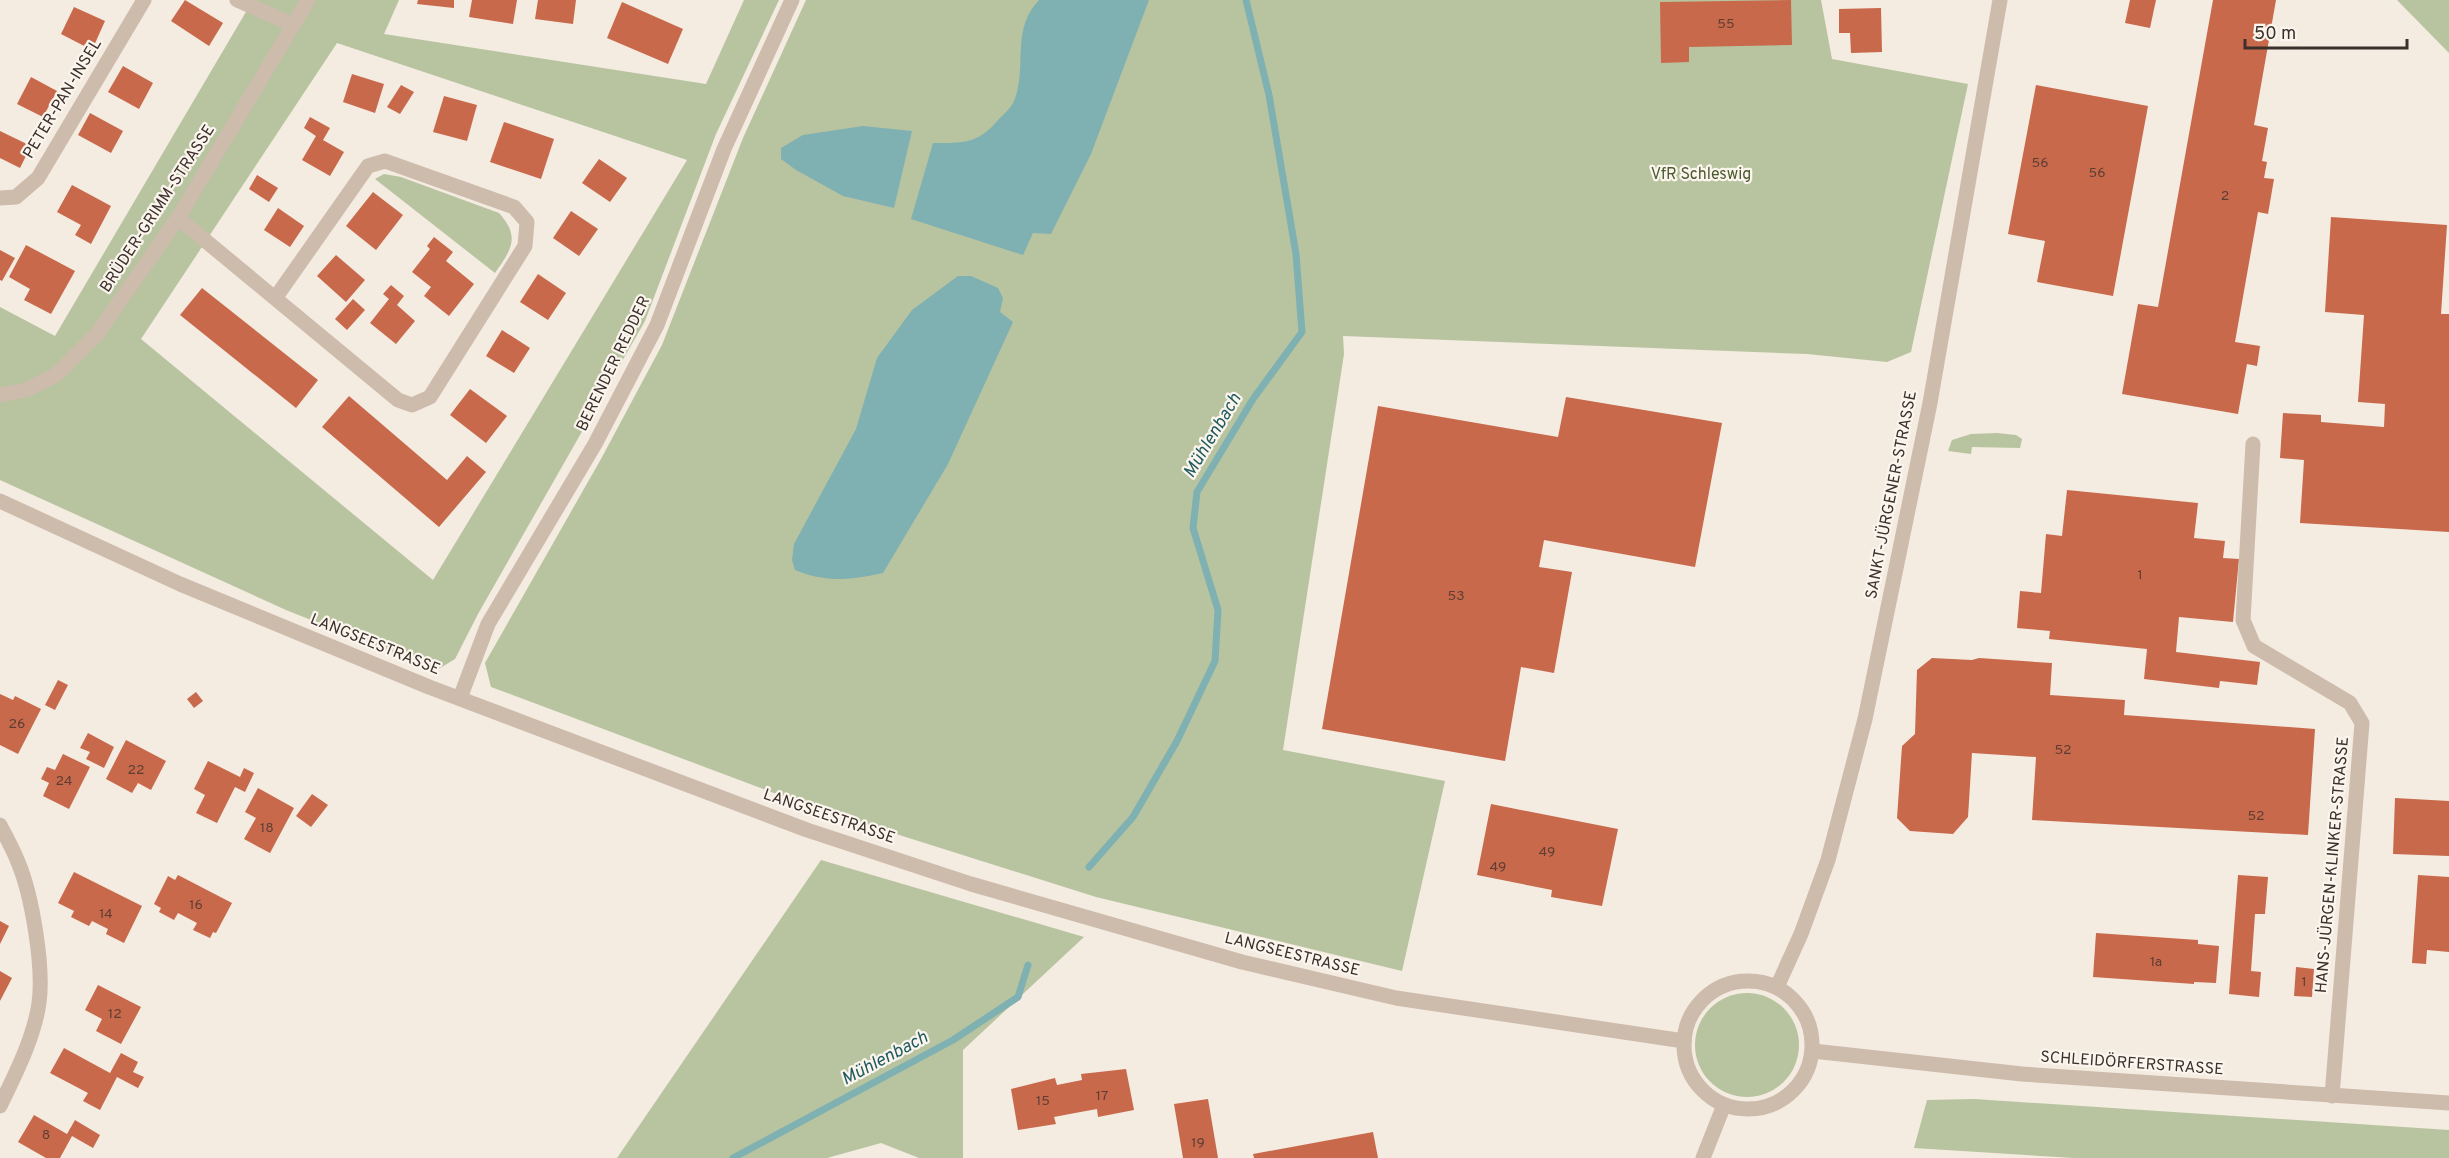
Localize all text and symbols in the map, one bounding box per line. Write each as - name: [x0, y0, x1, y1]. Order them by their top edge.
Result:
- scale bar: [2245, 12, 2407, 50]
- house number: 55: [1717, 16, 1735, 33]
- text: 50 m: [2254, 23, 2296, 46]
- street label: PETER-PAN-INSEL: [19, 35, 107, 162]
- street label: BRÜDER-GRIMM-STRASSE: [95, 120, 220, 297]
- house number: 56: [2031, 155, 2049, 172]
- park label: VfR Schleswig: [1651, 165, 1751, 185]
- house number: 56: [2088, 165, 2106, 182]
- house number: 2: [2221, 188, 2229, 205]
- street label: BERENDER REDDER: [573, 293, 655, 435]
- water label: Mühlenbach: [1179, 389, 1247, 483]
- street label: SANKT-JÜRGENER-STRASSE: [1860, 389, 1922, 601]
- house number: 1: [2137, 567, 2143, 584]
- house number: 53: [1447, 588, 1465, 605]
- street label: LANGSEESTRASSE: [307, 610, 443, 680]
- house number: 26: [9, 716, 25, 733]
- street label: HANS-JÜRGEN-KLINKER-STRASSE: [2310, 736, 2354, 994]
- house number: 52: [2054, 742, 2072, 759]
- house number: 22: [127, 762, 145, 779]
- house number: 24: [55, 773, 73, 790]
- street label: LANGSEESTRASSE: [760, 785, 898, 849]
- house number: 52: [2247, 808, 2265, 825]
- house number: 18: [260, 820, 274, 837]
- house number: 49: [1539, 844, 1555, 861]
- house number: 49: [1490, 859, 1506, 876]
- house number: 16: [189, 897, 203, 914]
- house number: 14: [99, 906, 113, 923]
- street label: LANGSEESTRASSE: [1222, 929, 1362, 981]
- house number: 1a: [2150, 954, 2162, 971]
- house number: 1: [2301, 974, 2307, 991]
- house number: 12: [108, 1006, 122, 1023]
- water label: Mühlenbach: [838, 1026, 932, 1091]
- street label: SCHLEIDÖRFERSTRASSE: [2040, 1046, 2225, 1080]
- house number: 17: [1096, 1088, 1108, 1105]
- house number: 15: [1036, 1093, 1050, 1110]
- house number: 8: [42, 1127, 50, 1144]
- house number: 19: [1191, 1135, 1205, 1152]

